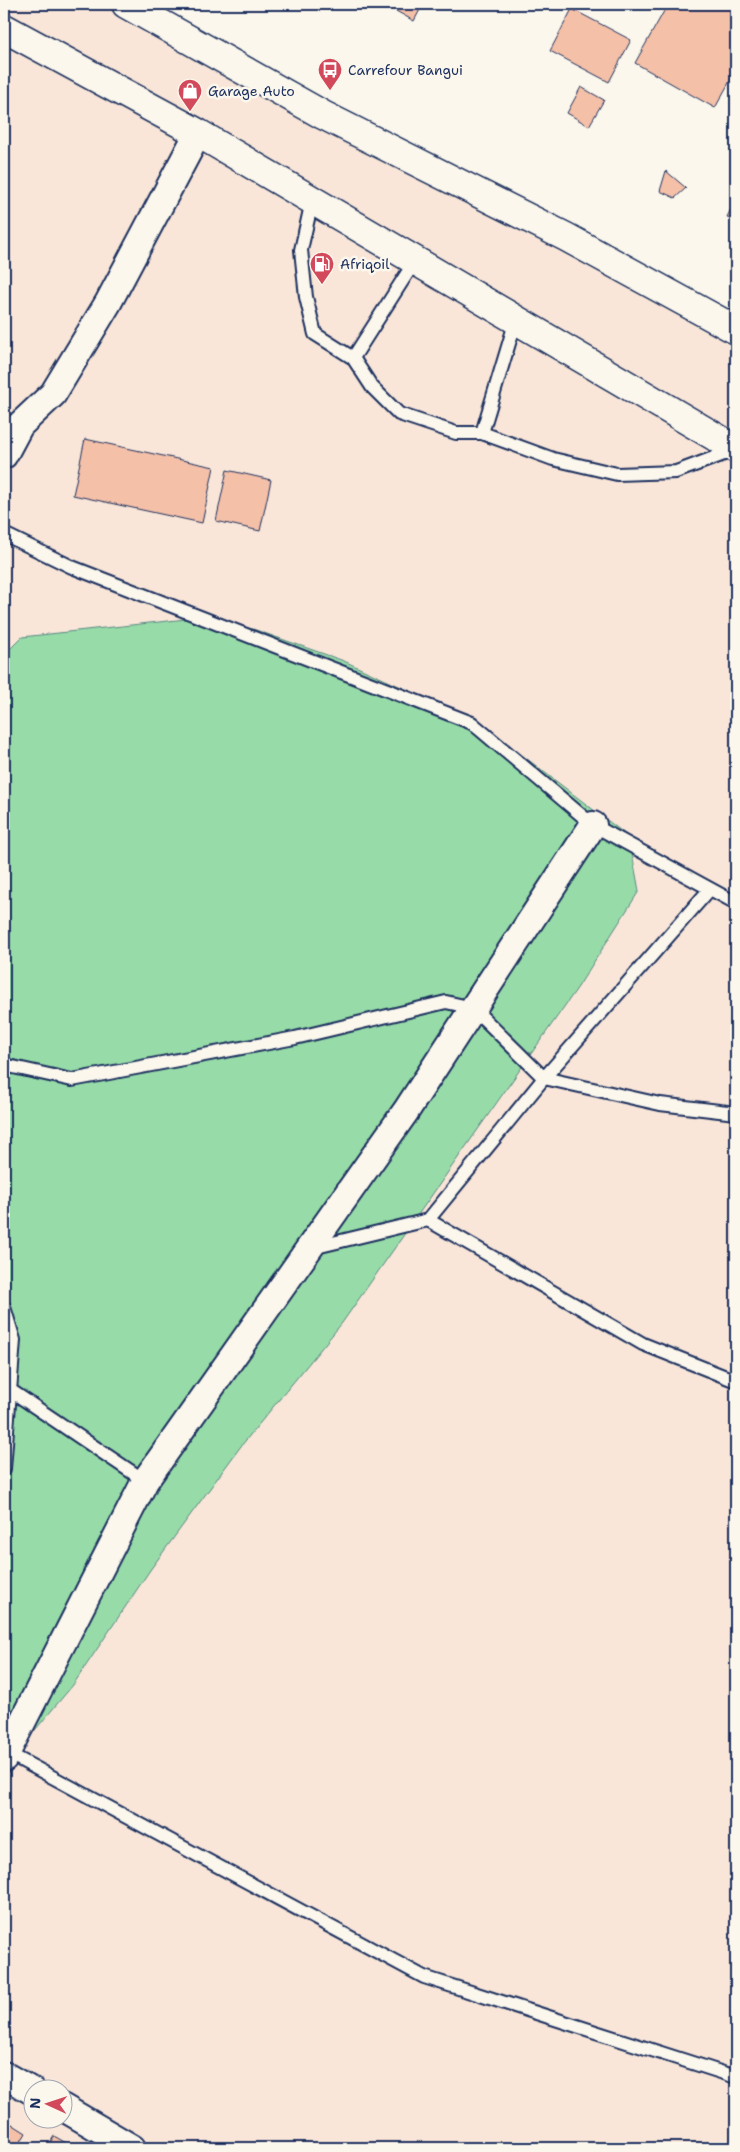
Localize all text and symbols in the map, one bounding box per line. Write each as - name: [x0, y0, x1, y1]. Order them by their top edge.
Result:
- bus stop icon: Carrefour Bangui: [317, 57, 343, 91]
- place label: Carrefour Bangui: [348, 61, 463, 79]
- shop icon: Garage Auto: [177, 78, 203, 112]
- place label: Garage Auto: [208, 82, 295, 100]
- fuel station icon: Afriqoil: [309, 251, 335, 285]
- place label: Afriqoil: [340, 255, 390, 273]
- north arrow: [22, 2080, 72, 2130]
- text: N: [26, 2097, 44, 2109]

